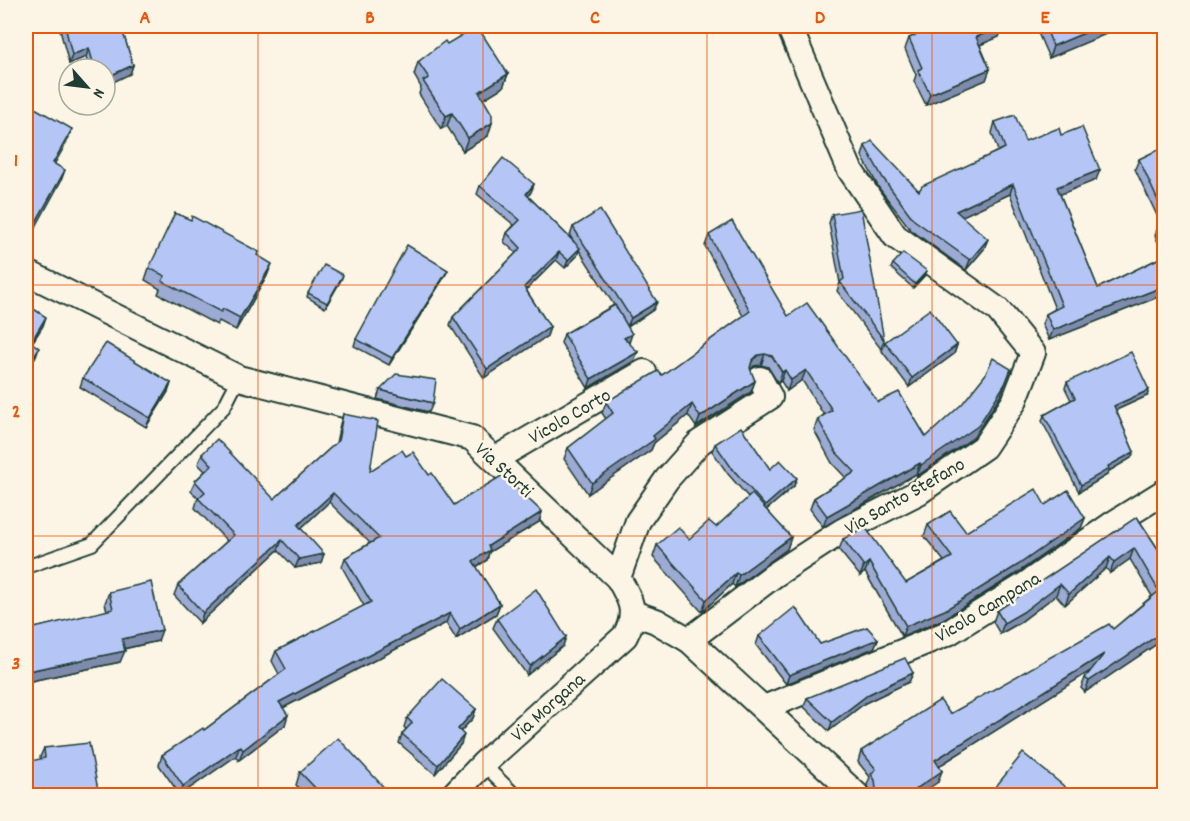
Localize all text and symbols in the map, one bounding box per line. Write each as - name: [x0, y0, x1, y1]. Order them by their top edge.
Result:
- text: A: [140, 5, 151, 33]
- text: B: [365, 5, 375, 33]
- text: C: [590, 5, 600, 33]
- text: D: [815, 5, 826, 33]
- text: E: [1040, 5, 1050, 33]
- north arrow: [57, 57, 117, 117]
- text: N: [86, 84, 110, 102]
- text: 1: [14, 148, 18, 176]
- street label: Vicolo Corto: [524, 383, 617, 452]
- text: 2: [12, 399, 20, 427]
- street label: Via Storti: [468, 437, 539, 506]
- street label: Via Santo Stefano: [840, 452, 971, 543]
- street label: Vicolo Campana: [930, 566, 1047, 651]
- text: 3: [12, 651, 20, 679]
- street label: Via Morgana: [505, 667, 593, 749]

